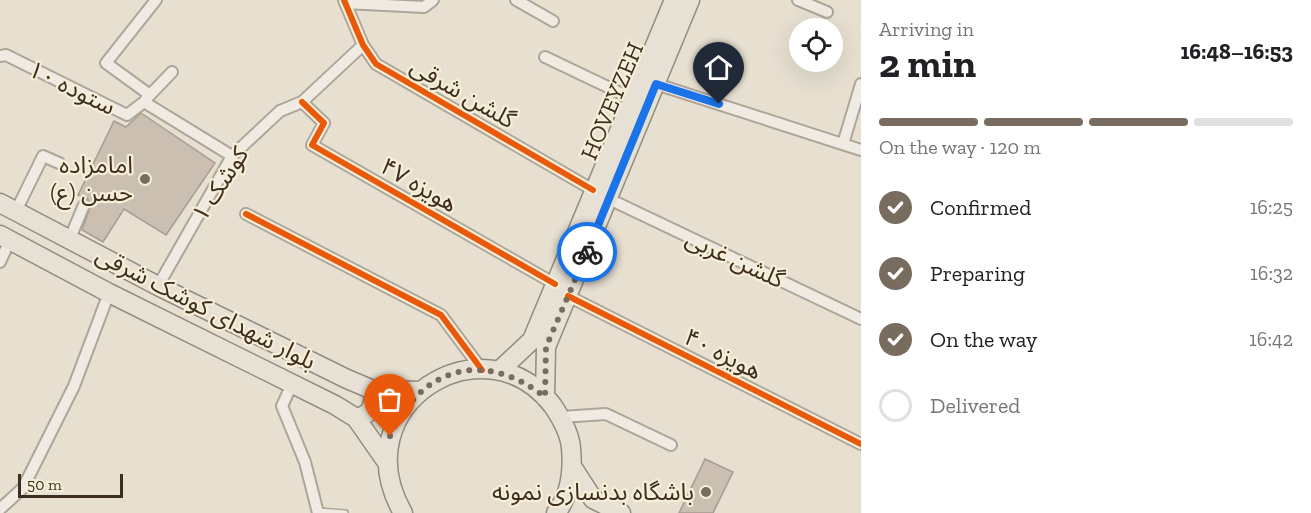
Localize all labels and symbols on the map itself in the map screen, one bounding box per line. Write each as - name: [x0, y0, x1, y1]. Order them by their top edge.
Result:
- street label: HOVEYZEH: [574, 38, 649, 164]
- pin: [693, 42, 744, 104]
- street label: گلشن شرقی: [406, 51, 522, 135]
- street label: ستوده ۱۰: [24, 54, 120, 121]
- street label: کوشک ۱: [185, 140, 255, 226]
- place label: امامزاده حسن (ع): [50, 150, 133, 210]
- street label: هویزه ۴۷: [376, 151, 463, 218]
- marker: امامزاده حسن (ع): [138, 172, 152, 186]
- courier: [557, 222, 617, 282]
- street label: گلشن غربی: [681, 223, 790, 294]
- street label: بلوار شهدای کوشک شرقی: [91, 239, 321, 376]
- street label: هویزه ۴۰: [679, 322, 767, 385]
- pin: [364, 374, 415, 436]
- scale bar: [18, 471, 123, 498]
- place label: باشگاه بدنسازی نمونه: [492, 477, 694, 506]
- marker: باشگاه بدنسازی نمونه: [699, 485, 713, 499]

